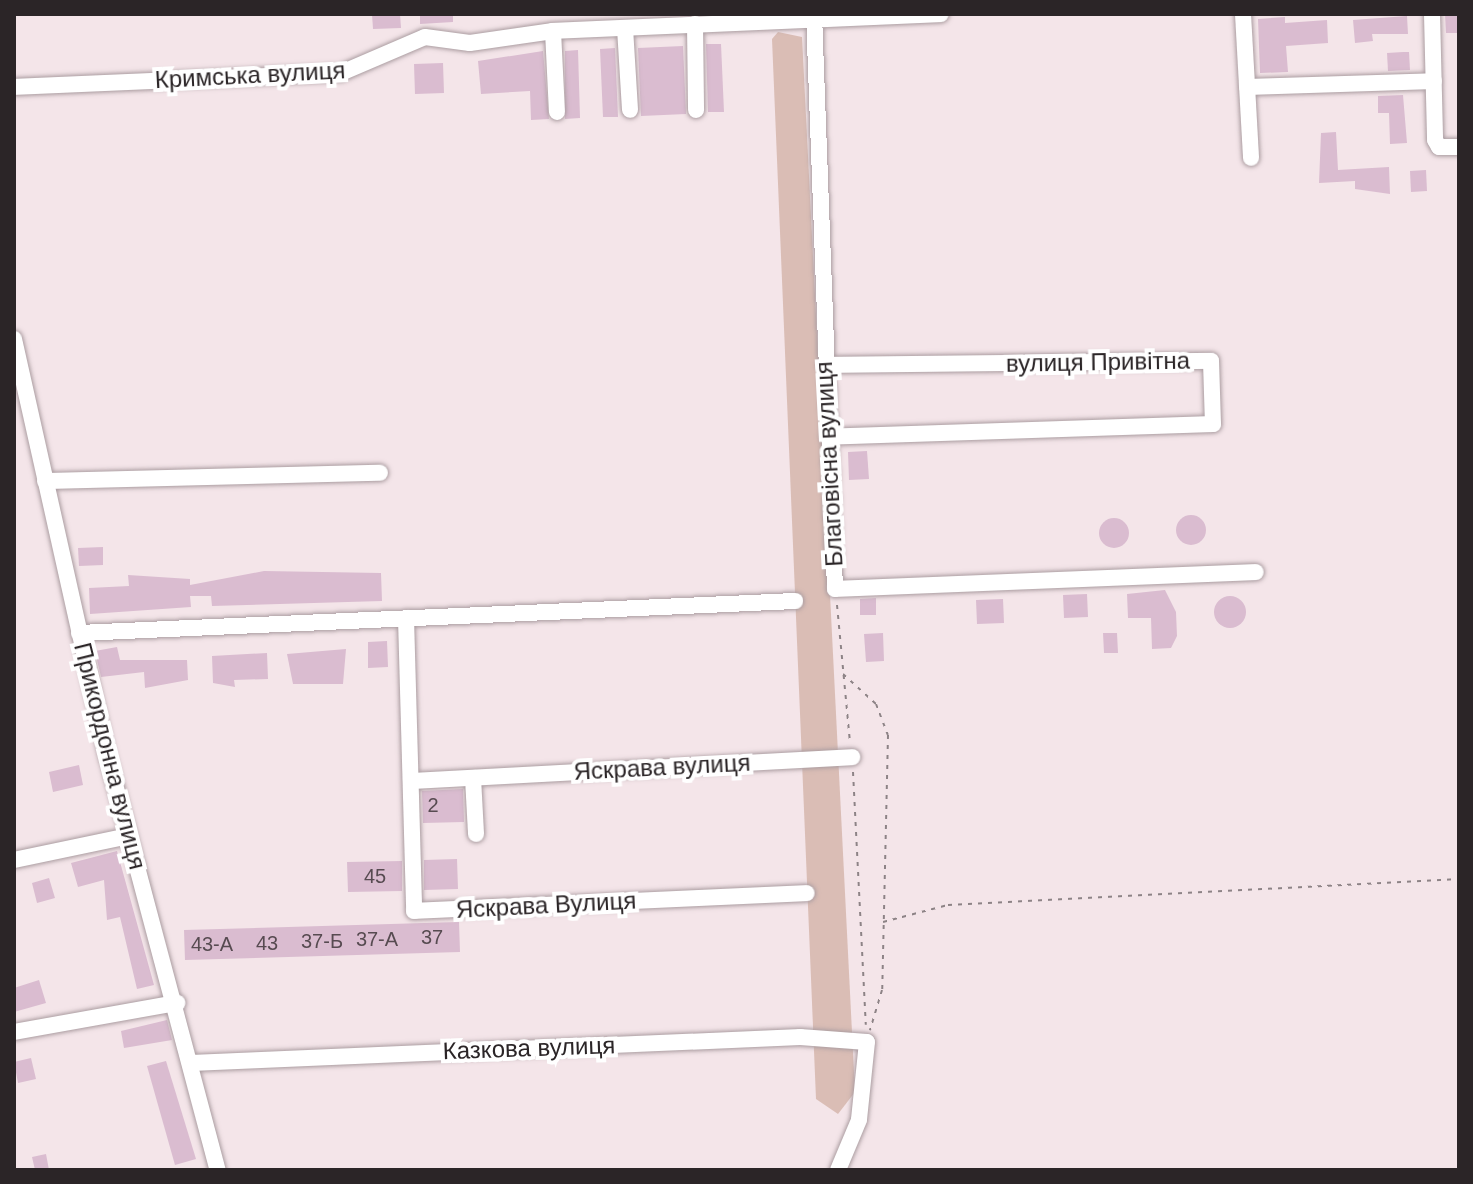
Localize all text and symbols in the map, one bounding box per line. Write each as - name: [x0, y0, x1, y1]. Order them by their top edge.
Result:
- street label: Кримська вулиця: [154, 56, 346, 94]
- street label: вулиця Привітна: [1006, 346, 1190, 378]
- street label: Благовісна вулиця: [809, 361, 849, 567]
- street label: Прикордонна вулиця: [68, 640, 152, 872]
- street label: Яскрава вулиця: [573, 748, 751, 786]
- house number: 2: [427, 793, 439, 817]
- house number: 45: [364, 864, 386, 888]
- street label: Яскрава Вулиця: [455, 886, 637, 924]
- house number: 37: [421, 925, 443, 949]
- house number: 37-А: [356, 927, 398, 951]
- house number: 37-Б: [301, 929, 343, 953]
- house number: 43: [256, 931, 278, 955]
- house number: 43-А: [191, 932, 233, 956]
- street label: Казкова вулиця: [442, 1031, 616, 1065]

